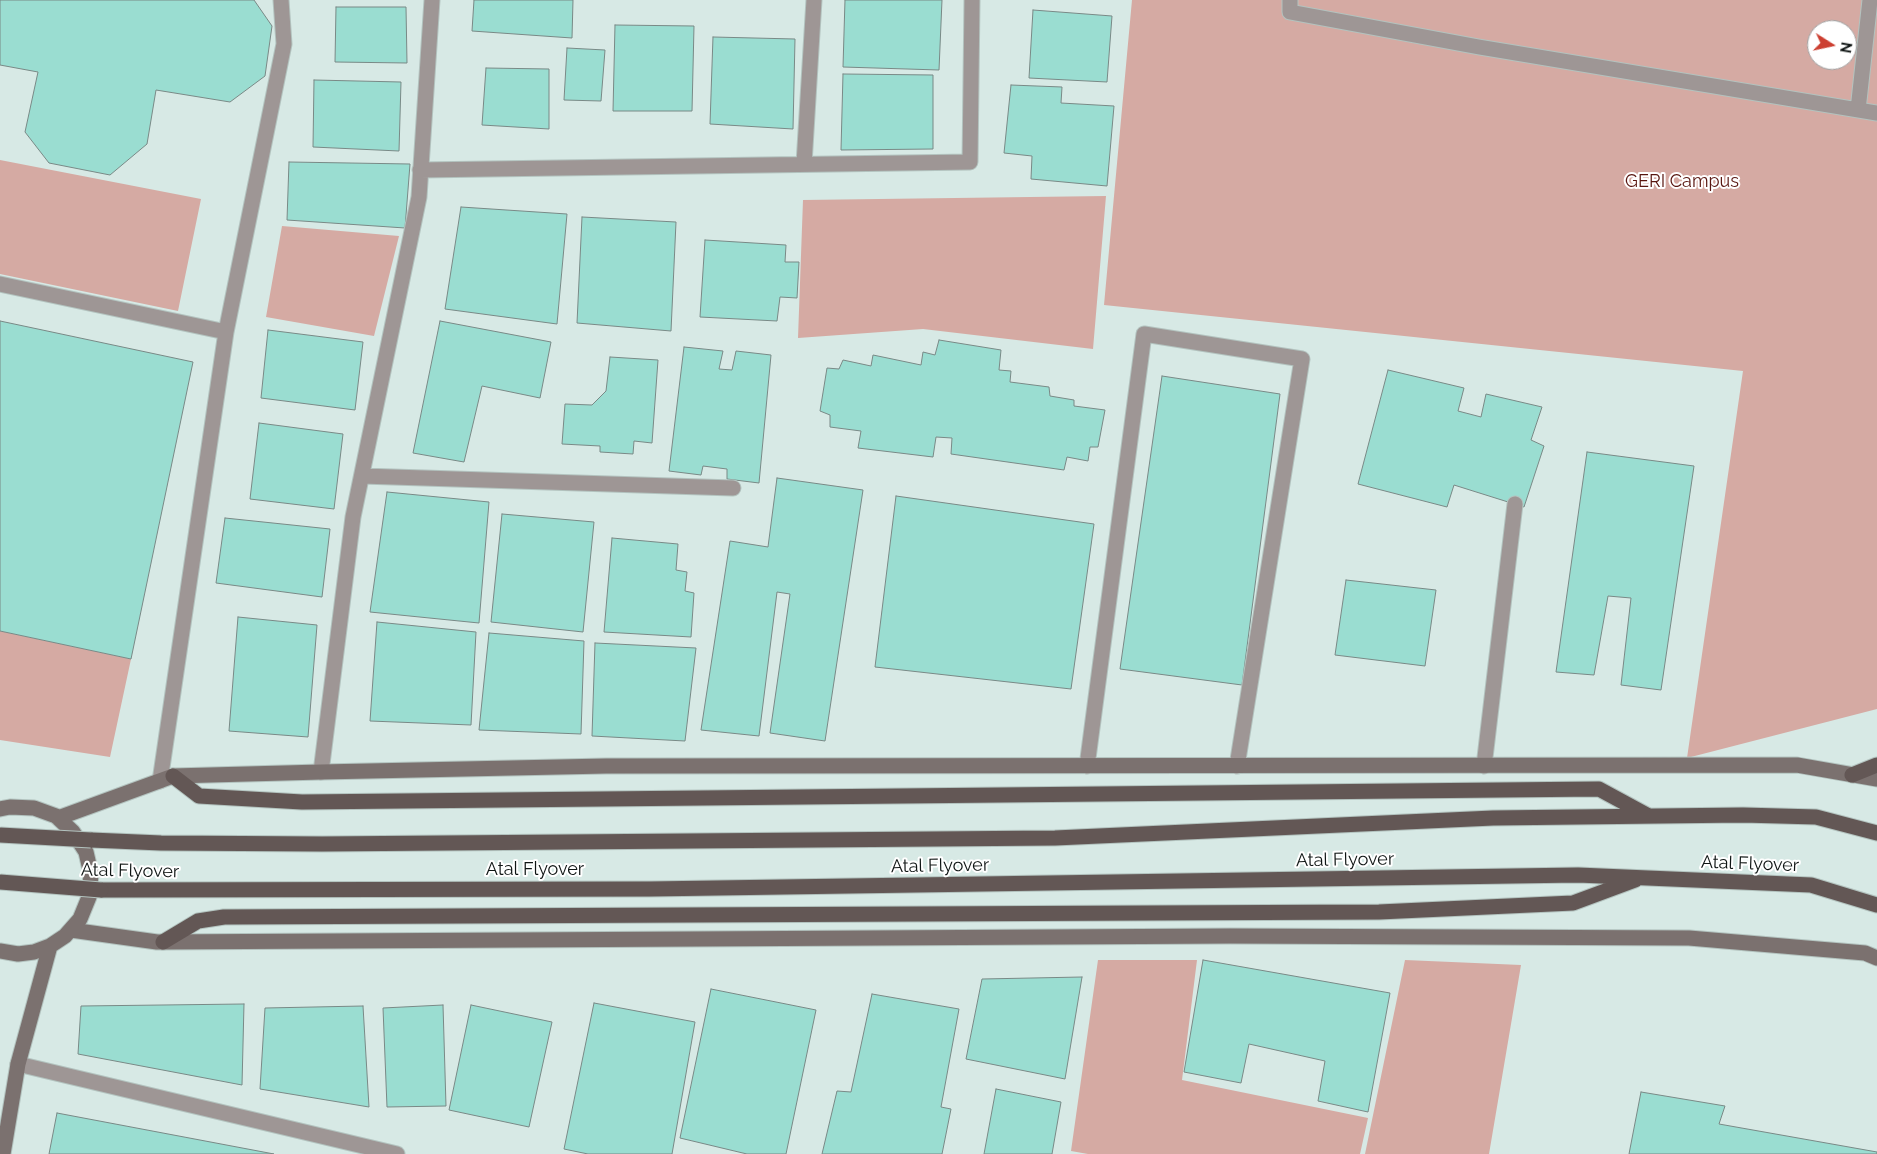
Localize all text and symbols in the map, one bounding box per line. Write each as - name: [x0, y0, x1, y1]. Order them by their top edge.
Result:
- north arrow: [1807, 20, 1857, 70]
- text: N: [1837, 41, 1855, 54]
- park label: GERI Campus: [1625, 171, 1739, 193]
- street label: Atal Flyover: [1296, 848, 1394, 872]
- street label: Atal Flyover: [1701, 851, 1799, 877]
- street label: Atal Flyover: [891, 854, 989, 878]
- street label: Atal Flyover: [81, 859, 179, 883]
- street label: Atal Flyover: [486, 859, 584, 881]

